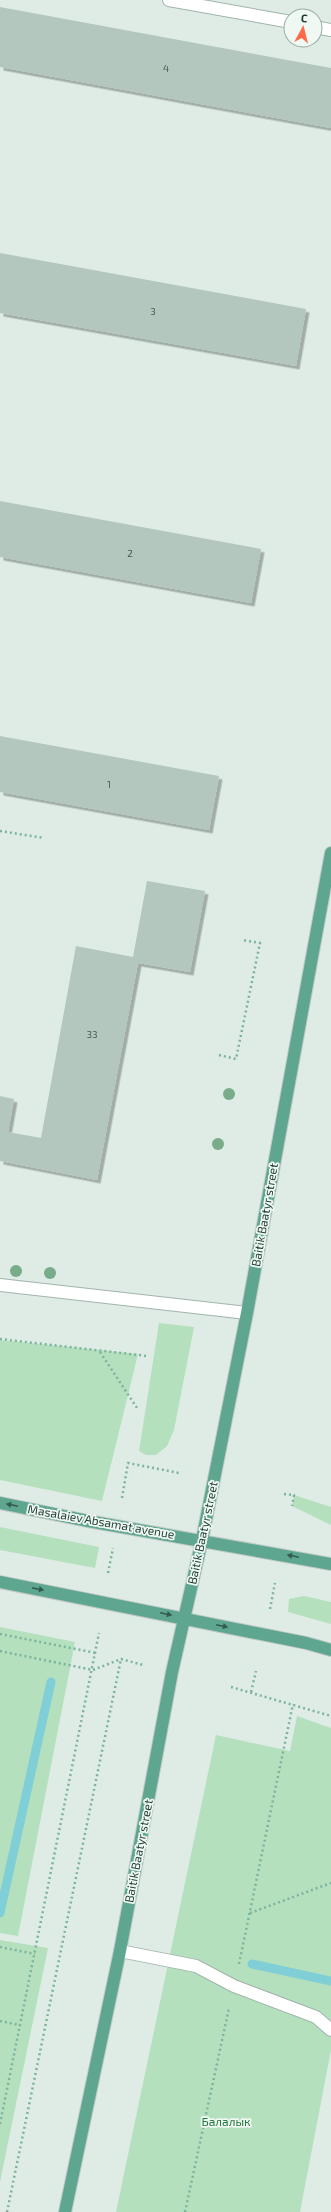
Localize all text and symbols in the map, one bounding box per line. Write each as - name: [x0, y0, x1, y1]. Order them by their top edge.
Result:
- north arrow: [283, 8, 323, 48]
- text: С: [300, 11, 309, 24]
- house number: 4: [163, 62, 169, 74]
- house number: 3: [150, 305, 156, 317]
- house number: 2: [127, 547, 133, 559]
- house number: 1: [107, 778, 111, 790]
- house number: 33: [86, 1028, 98, 1040]
- street label: Baitik Baatyr street: [248, 1162, 280, 1268]
- street label: Baitik Baatyr street: [184, 1480, 220, 1585]
- street label: Masalaiev Absamat avenue: [27, 1501, 176, 1541]
- one-way arrow: [6, 1502, 18, 1508]
- one-way arrow: [287, 1553, 299, 1559]
- one-way arrow: [32, 1586, 44, 1592]
- one-way arrow: [160, 1612, 172, 1618]
- one-way arrow: [216, 1624, 228, 1630]
- street label: Baitik Baatyr street: [121, 1798, 155, 1904]
- park label: Балалык: [201, 2114, 251, 2128]

